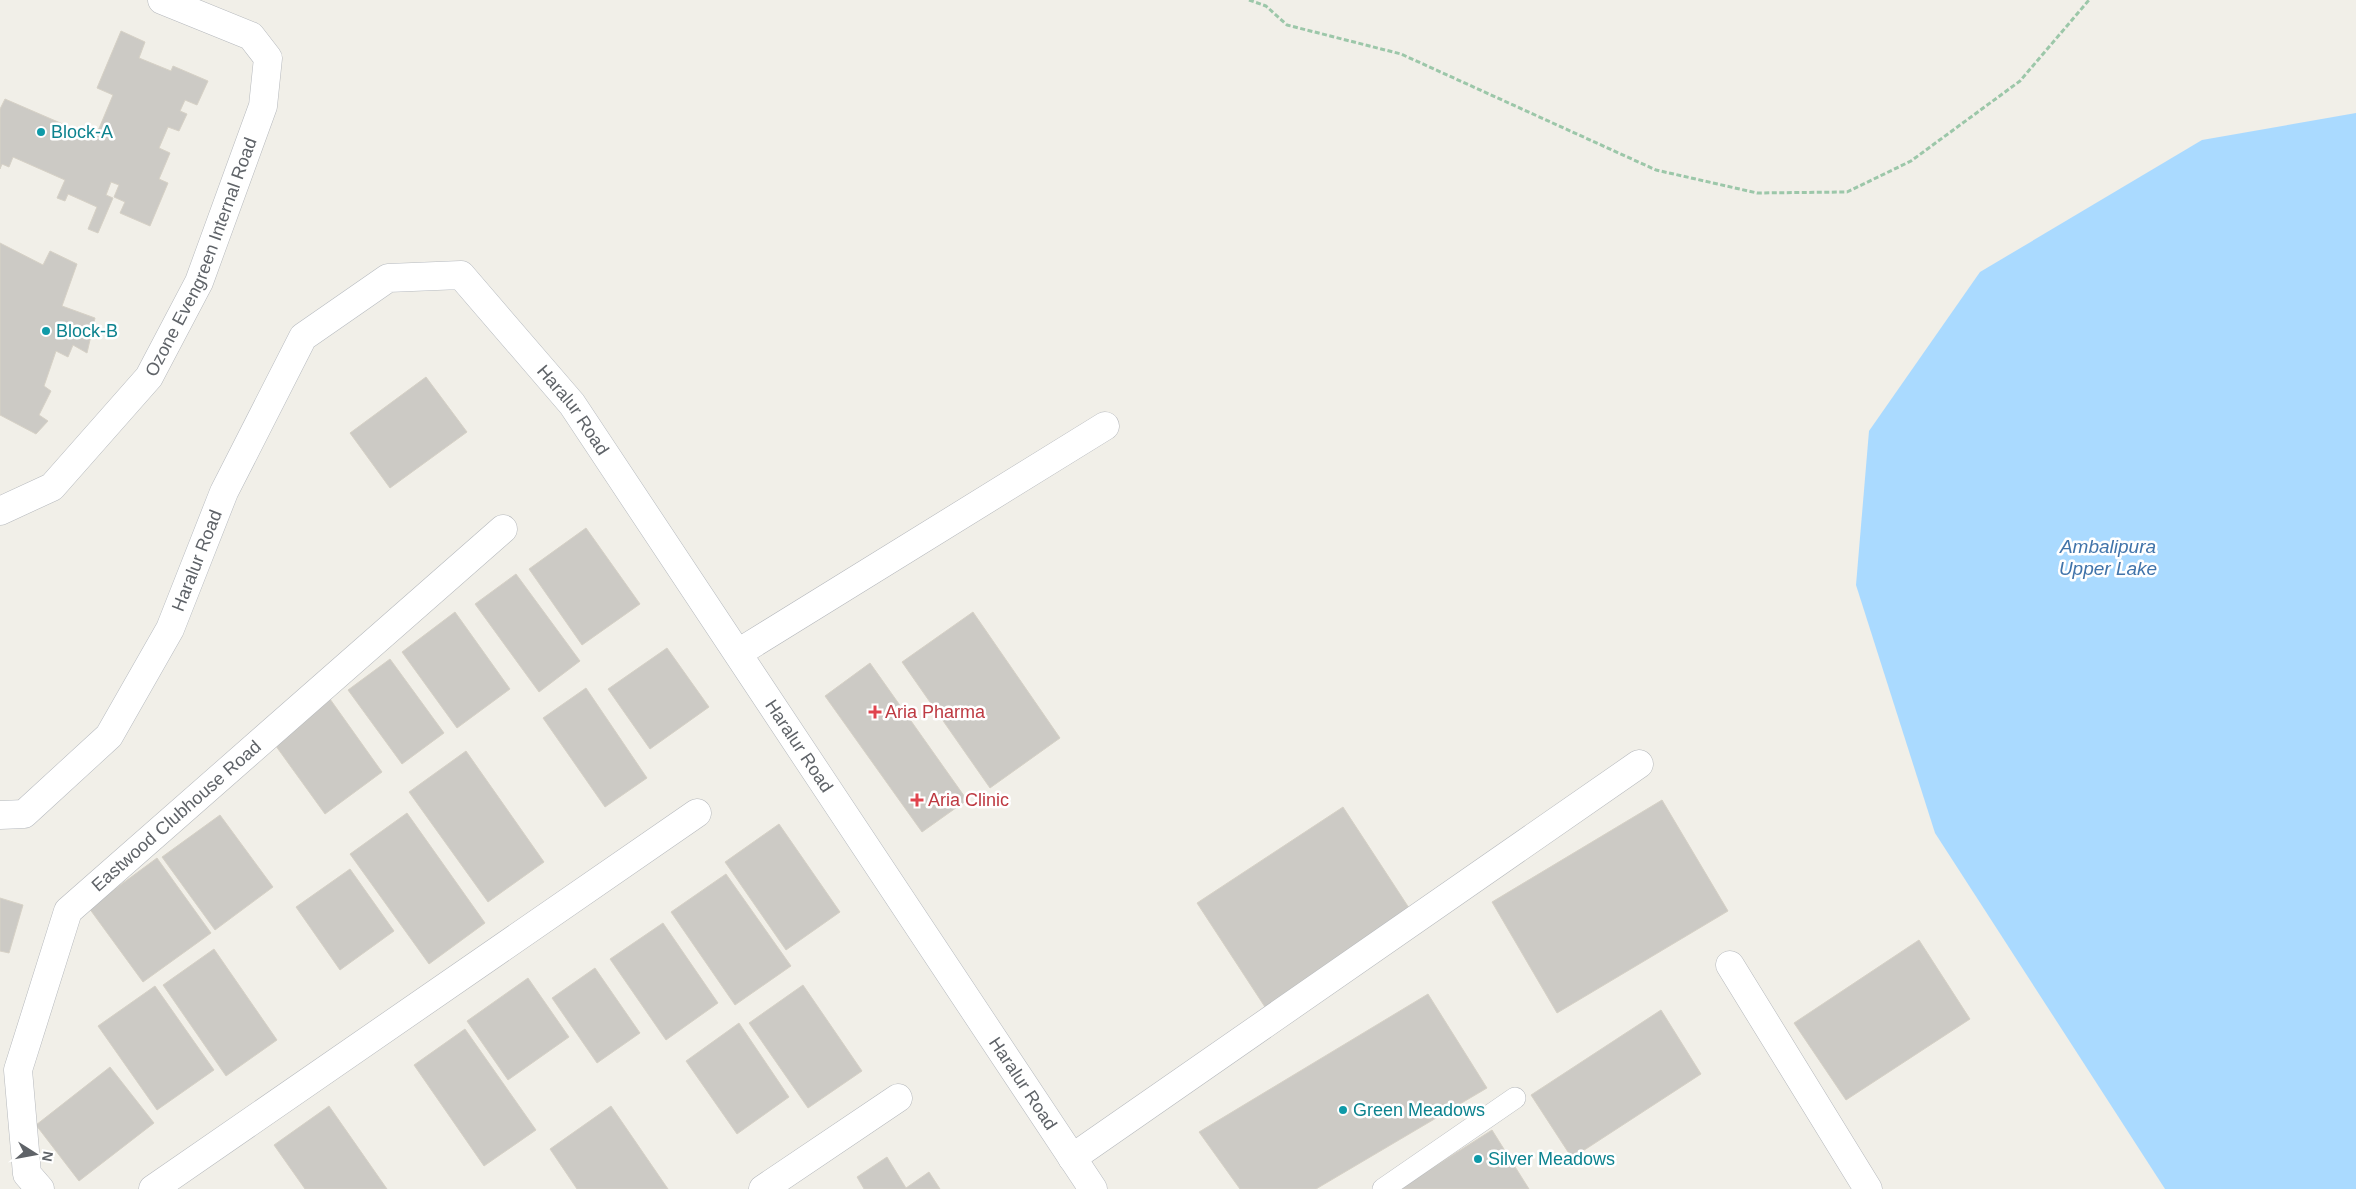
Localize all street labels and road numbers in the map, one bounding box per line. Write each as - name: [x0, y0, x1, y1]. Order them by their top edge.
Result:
- street label: Ozone Evengreen Internal Road: [141, 135, 261, 380]
- street label: Haralur Road: [533, 361, 613, 459]
- street label: Haralur Road: [168, 507, 226, 614]
- street label: Haralur Road: [761, 696, 837, 796]
- street label: Eastwood Clubhouse Road: [88, 736, 265, 895]
- street label: Haralur Road: [985, 1033, 1061, 1134]

